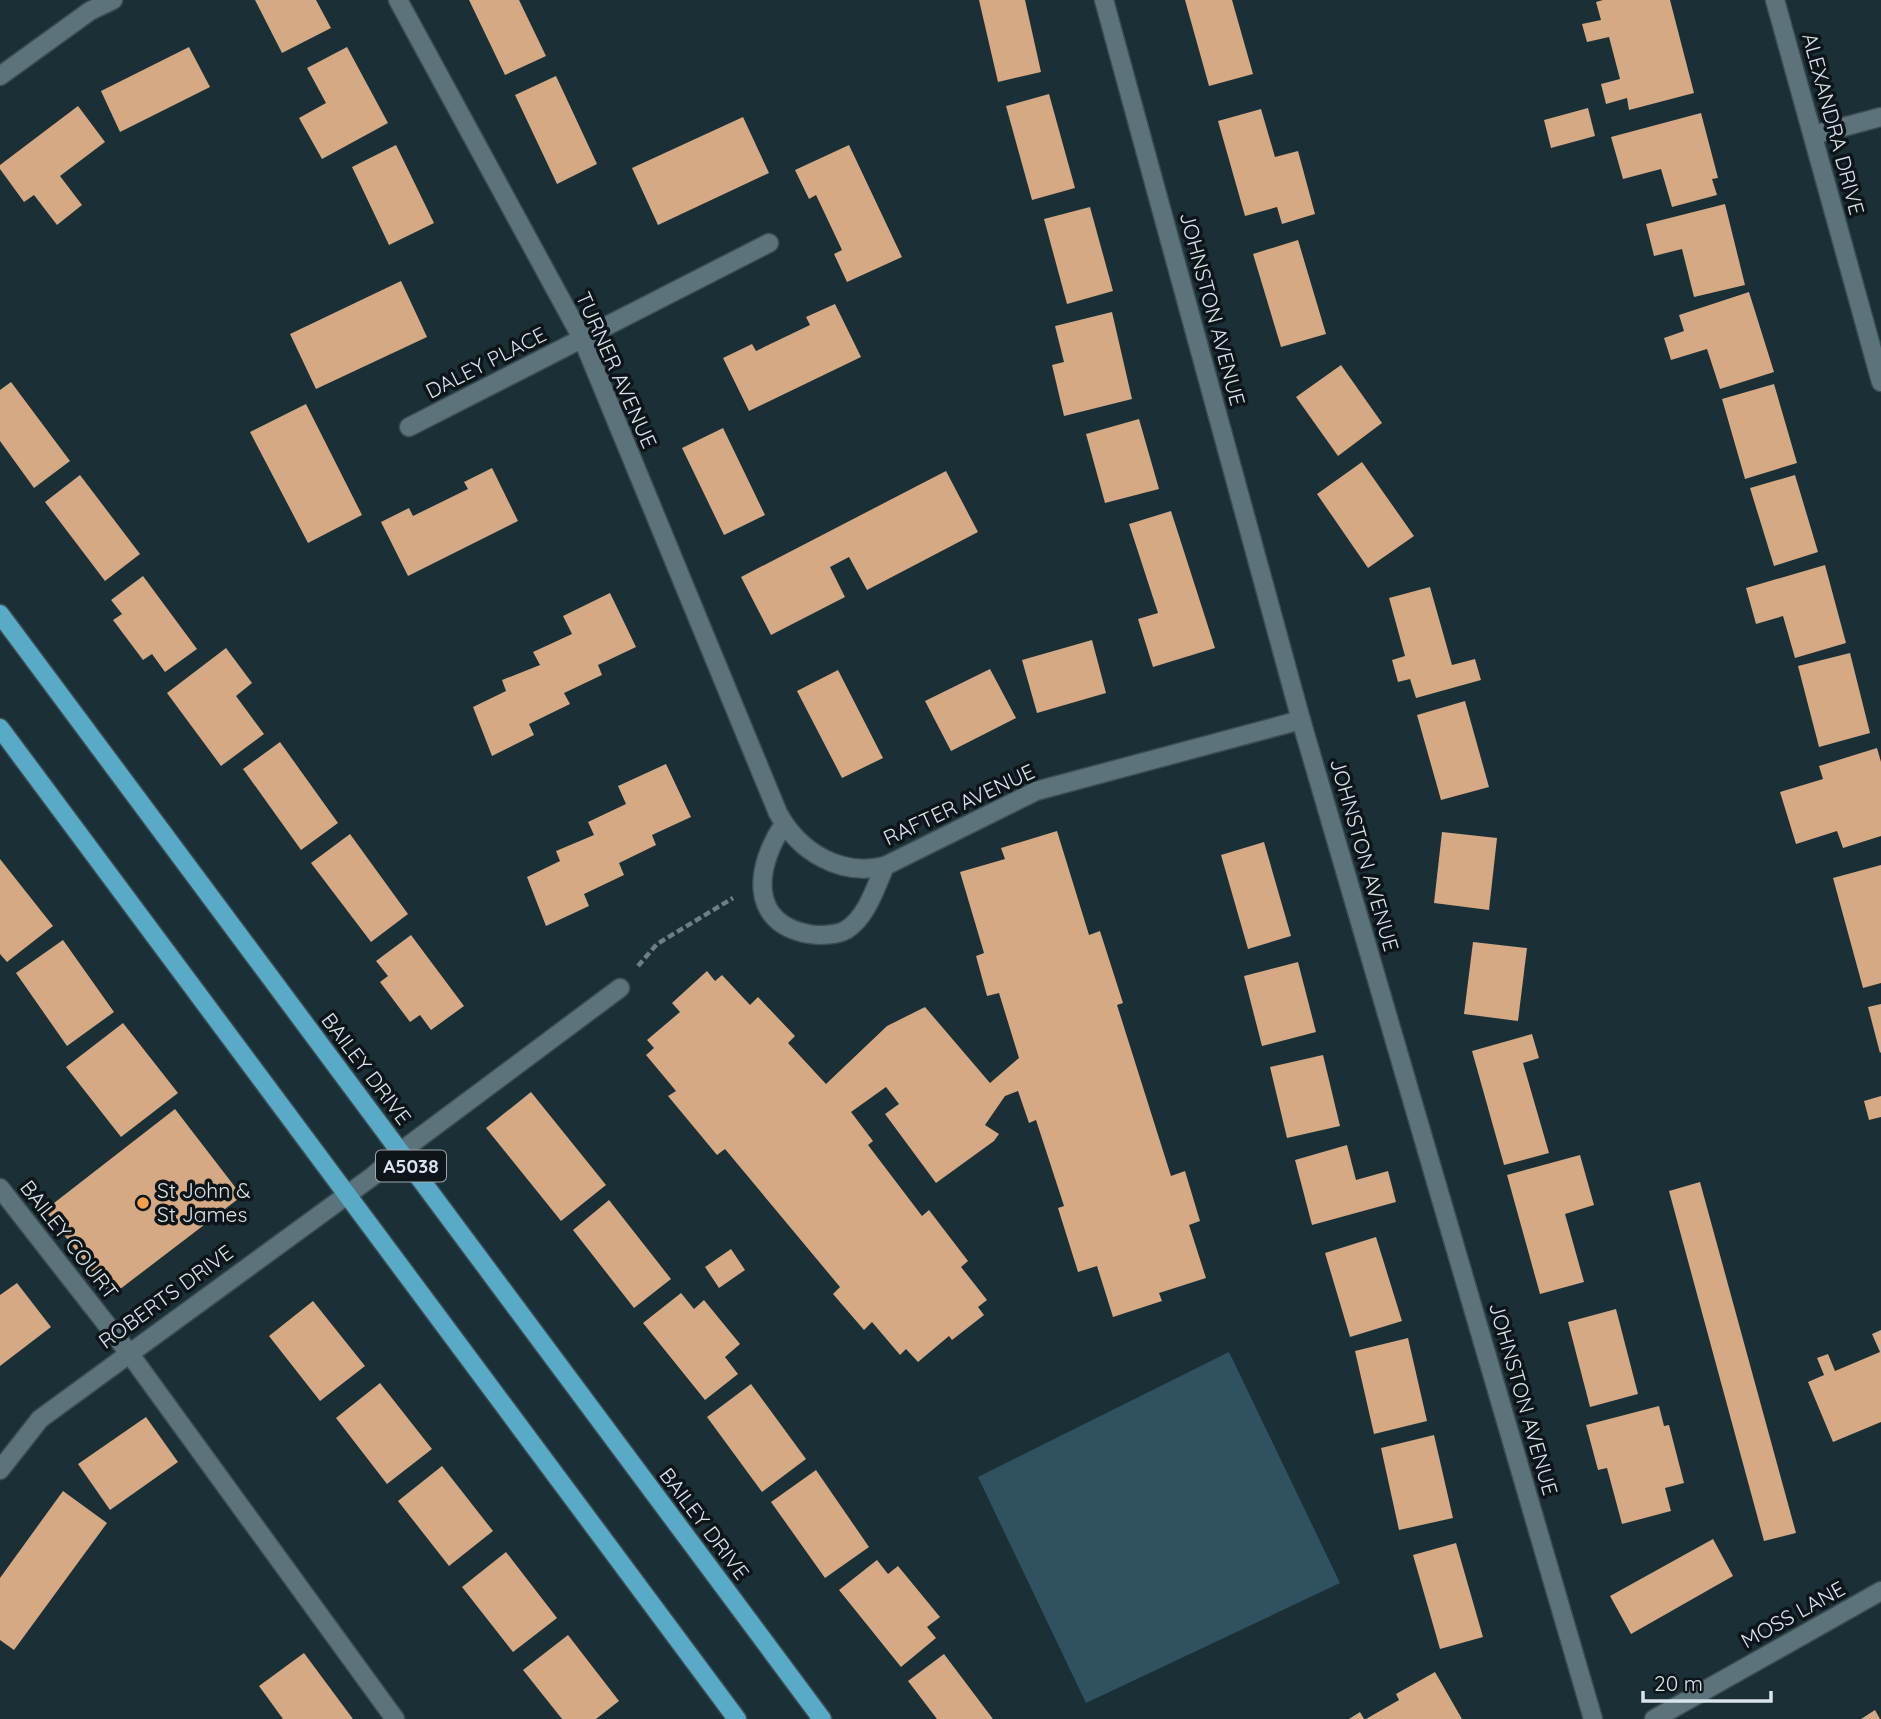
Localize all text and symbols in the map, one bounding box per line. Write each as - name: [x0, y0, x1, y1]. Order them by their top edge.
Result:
- street label: ALEXANDRA DRIVE: [1797, 30, 1871, 217]
- street label: JOHNSTON AVENUE: [1175, 209, 1251, 408]
- street label: TURNER AVENUE: [571, 287, 663, 452]
- street label: DALEY PLACE: [421, 321, 550, 404]
- street label: JOHNSTON AVENUE: [1325, 755, 1405, 954]
- street label: RAFTER AVENUE: [879, 758, 1038, 851]
- street label: BAILEY DRIVE: [316, 1007, 417, 1129]
- road number: A5038: [376, 1150, 446, 1182]
- street label: BAILEY COURT: [15, 1175, 124, 1304]
- place label: St John & St James: [157, 1177, 250, 1227]
- marker: St John & St James: [135, 1195, 151, 1211]
- street label: ROBERTS DRIVE: [93, 1239, 238, 1354]
- street label: JOHNSTON AVENUE: [1484, 1299, 1564, 1498]
- street label: BAILEY DRIVE: [654, 1462, 755, 1584]
- street label: MOSS LANE: [1736, 1575, 1849, 1653]
- scale bar: [1643, 1660, 1771, 1704]
- text: 20 m: [1654, 1670, 1703, 1696]

